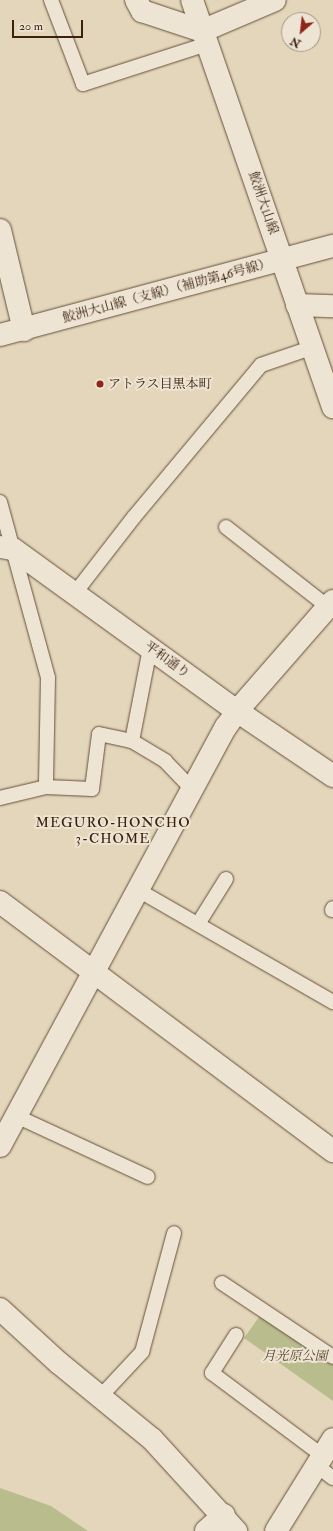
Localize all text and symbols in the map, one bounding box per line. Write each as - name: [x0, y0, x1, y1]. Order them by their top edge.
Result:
- scale bar: [14, 12, 85, 38]
- north arrow: [281, 12, 321, 52]
- text: 20 m: [19, 19, 43, 34]
- text: N: [288, 34, 303, 50]
- street label: 鮫洲大山線: [245, 170, 281, 236]
- street label: 鮫洲大山線（支線）（補助第46号線）: [61, 256, 273, 326]
- place label: アトラス目黒本町: [108, 376, 212, 392]
- marker: アトラス目黒本町: [95, 379, 105, 389]
- street label: 平和通り: [141, 638, 193, 682]
- district label: MEGURO-HONCHO 3-CHOME: [35, 815, 191, 848]
- park label: 月光原公園: [263, 1348, 327, 1364]

